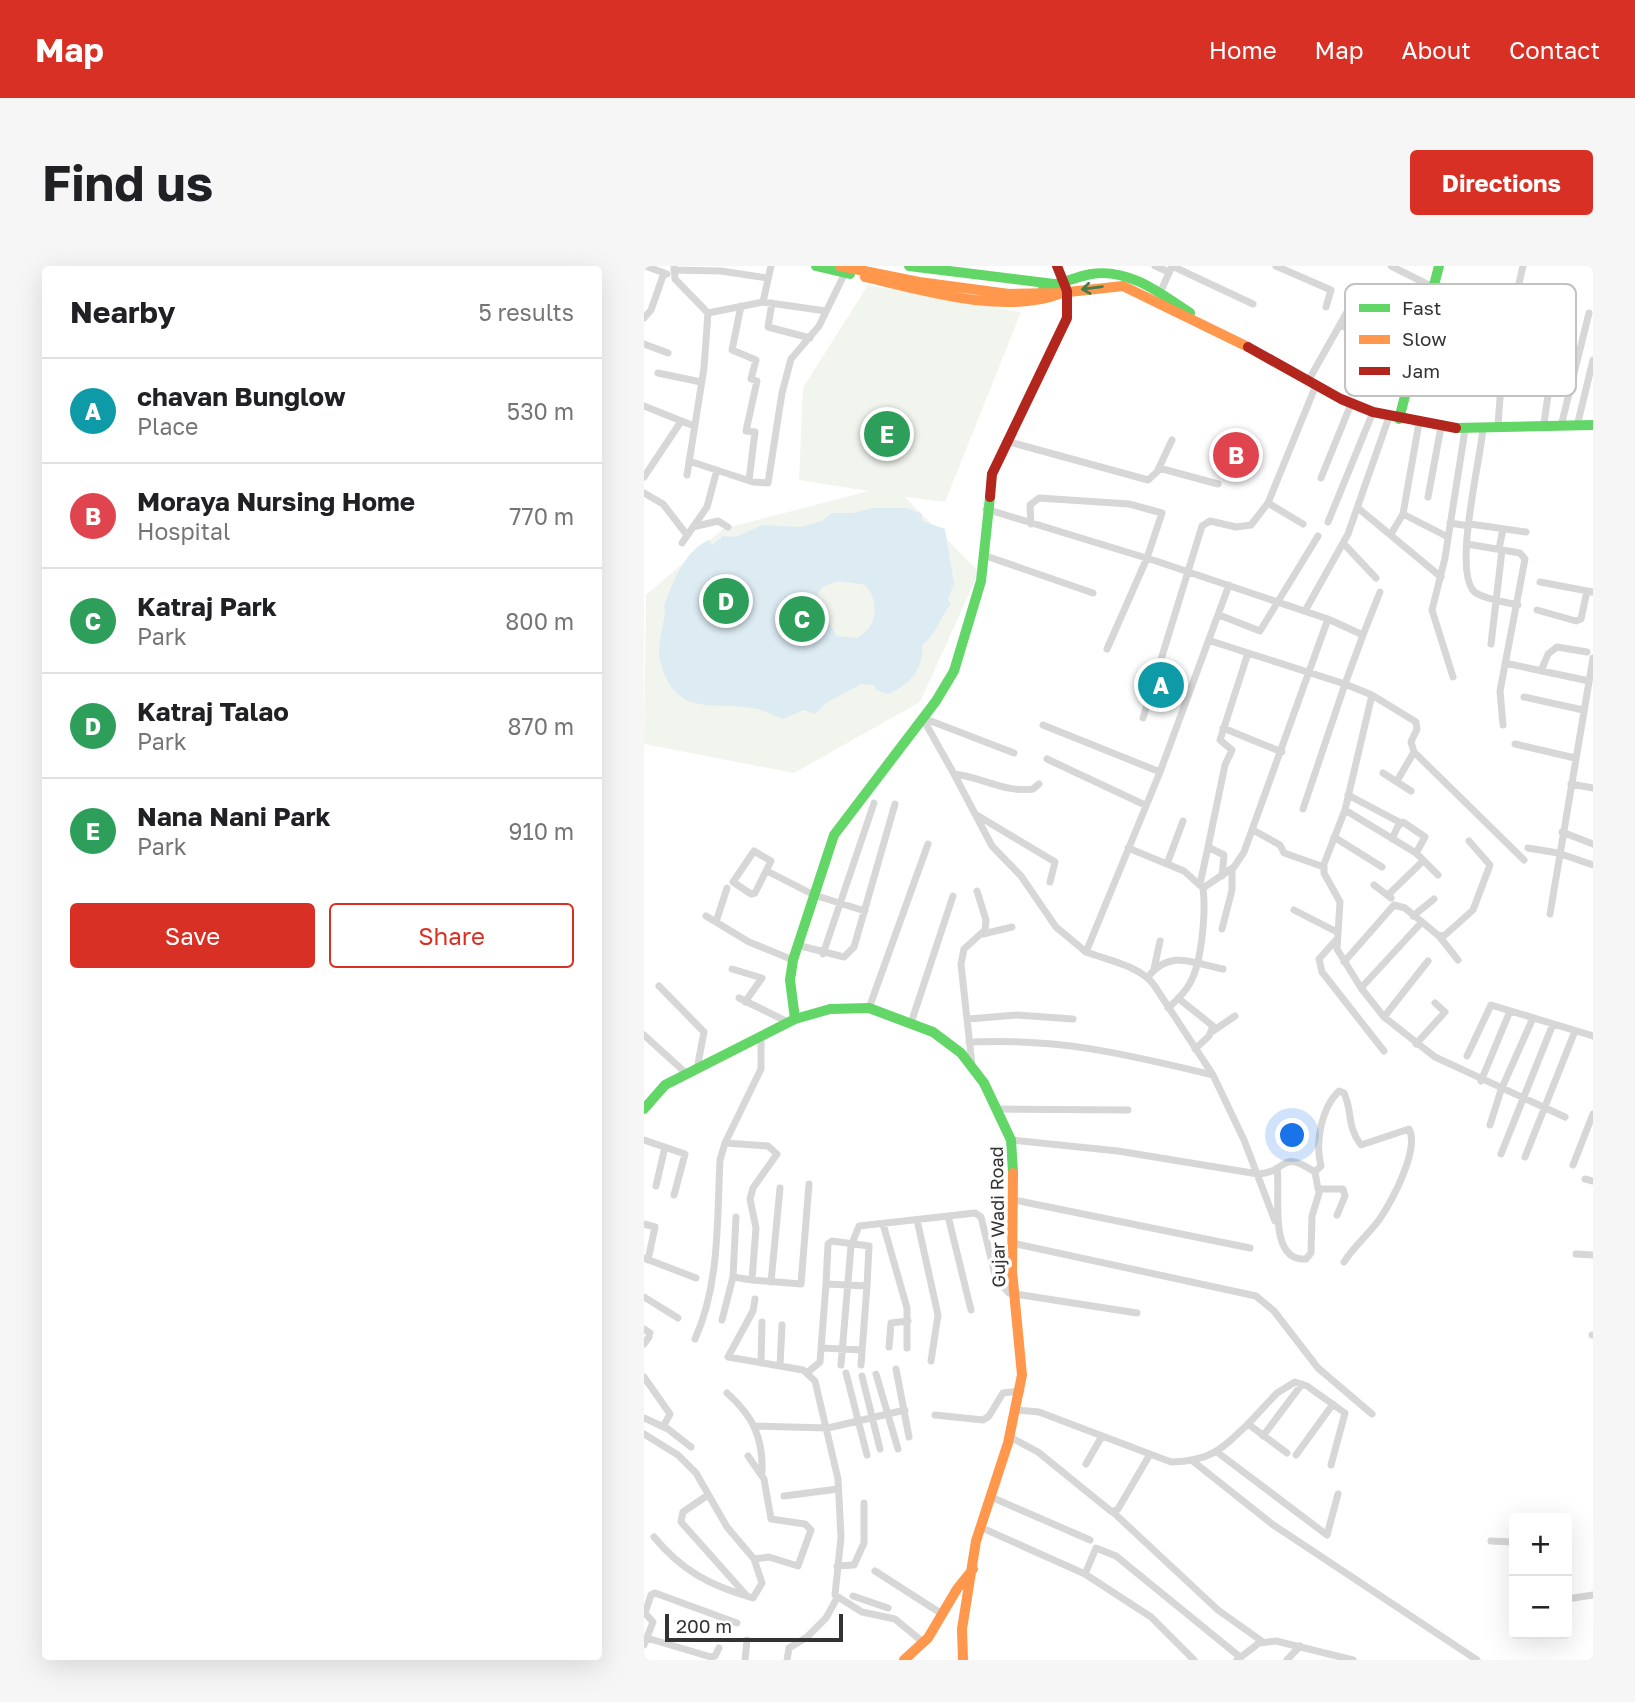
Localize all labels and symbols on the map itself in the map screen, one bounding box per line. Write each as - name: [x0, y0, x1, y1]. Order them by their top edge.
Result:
- one-way arrow: [1081, 281, 1104, 294]
- legend: [1345, 284, 1576, 396]
- text: Fast: [1402, 296, 1441, 319]
- text: Slow: [1402, 327, 1447, 350]
- text: Jam: [1402, 359, 1440, 382]
- pin: E: [864, 408, 910, 460]
- pin: B: [1213, 429, 1259, 481]
- pin: D: [703, 575, 749, 627]
- pin: C: [779, 593, 825, 645]
- pin: A: [1138, 659, 1184, 711]
- your location: [1275, 1118, 1309, 1152]
- street label: Gujar Wadi Road: [985, 1146, 1009, 1288]
- scale bar: [665, 1611, 844, 1643]

